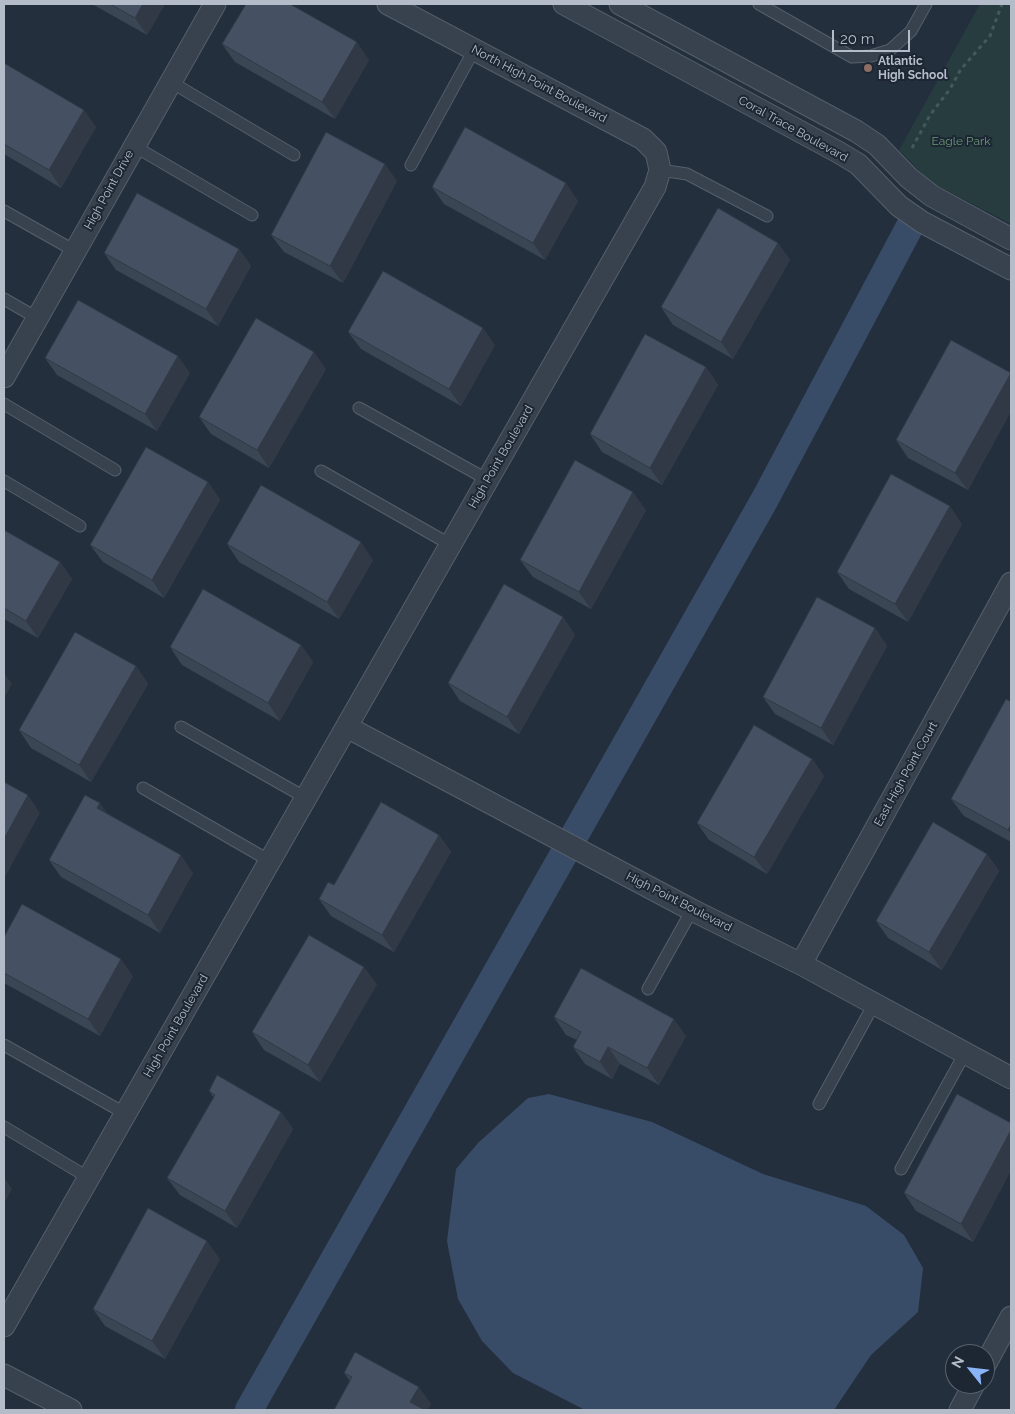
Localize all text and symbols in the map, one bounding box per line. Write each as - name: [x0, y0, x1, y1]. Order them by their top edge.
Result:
- scale bar: [835, 20, 912, 52]
- text: 20 m: [840, 30, 875, 48]
- street label: North High Point Boulevard: [469, 42, 609, 126]
- place label: Atlantic High School: [878, 54, 947, 82]
- marker: Atlantic High School: [862, 62, 874, 74]
- street label: Coral Trace Boulevard: [736, 93, 850, 165]
- park label: Eagle Park: [931, 134, 991, 148]
- street label: High Point Drive: [81, 148, 137, 232]
- street label: High Point Boulevard: [466, 403, 536, 511]
- street label: East High Point Court: [871, 719, 941, 829]
- street label: High Point Boulevard: [624, 869, 734, 935]
- street label: High Point Boulevard: [141, 972, 211, 1080]
- north arrow: [945, 1344, 995, 1394]
- text: N: [948, 1354, 967, 1371]

